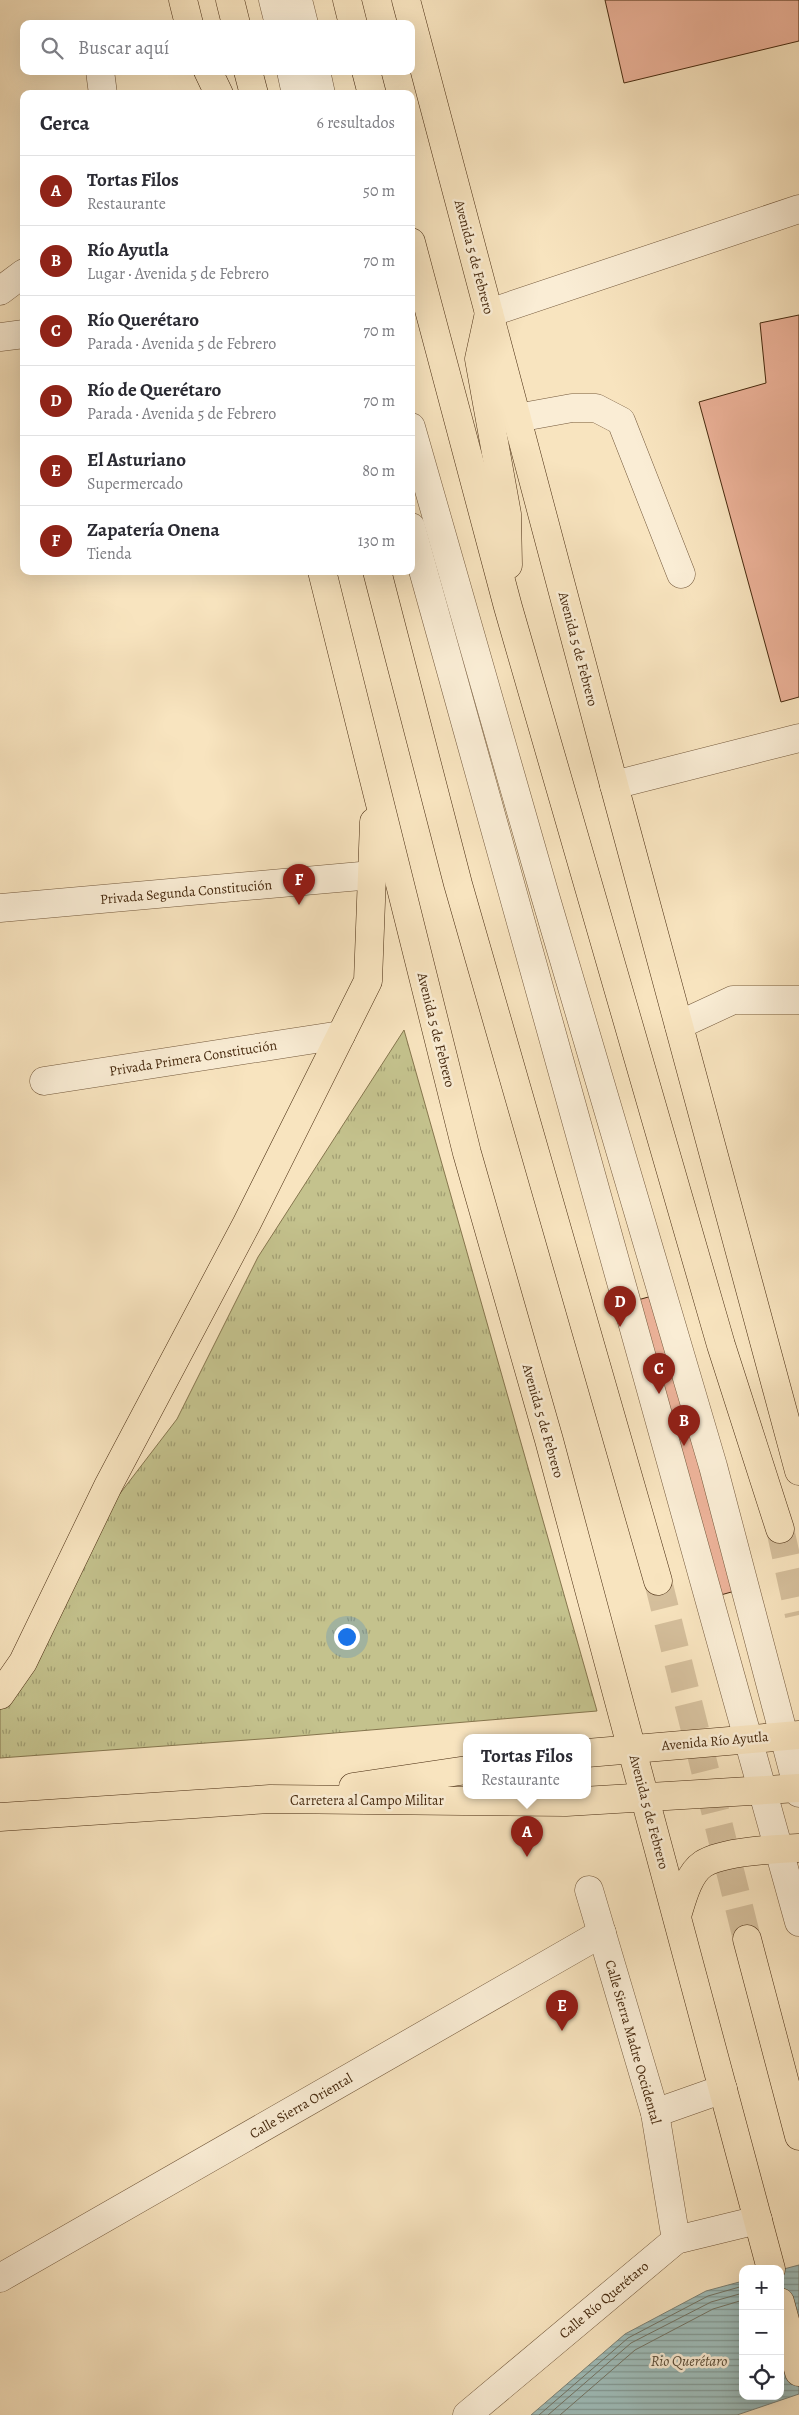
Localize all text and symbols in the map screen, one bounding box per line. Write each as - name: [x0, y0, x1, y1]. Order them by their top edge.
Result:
- search box: [20, 20, 415, 75]
- icon: search: [38, 34, 66, 62]
- text: Buscar aquí: [78, 35, 169, 61]
- text: Cerca: [40, 109, 90, 137]
- text: 6 resultados: [317, 112, 395, 134]
- text: Tortas Filos: [87, 167, 179, 193]
- text: A: [51, 180, 61, 202]
- text: 50 m: [363, 180, 395, 202]
- text: Restaurante: [87, 193, 166, 215]
- street label: Avenida 5 de Febrero: [449, 197, 498, 316]
- text: Río Ayutla: [87, 237, 169, 263]
- text: B: [51, 250, 61, 272]
- text: 70 m: [363, 250, 395, 272]
- text: Lugar · Avenida 5 de Febrero: [87, 263, 269, 285]
- text: Río Querétaro: [87, 307, 199, 333]
- text: C: [51, 320, 61, 342]
- text: 70 m: [363, 320, 395, 342]
- text: Parada · Avenida 5 de Febrero: [87, 333, 276, 355]
- text: Río de Querétaro: [87, 377, 221, 403]
- text: D: [50, 390, 62, 412]
- text: 70 m: [363, 390, 395, 412]
- text: Parada · Avenida 5 de Febrero: [87, 403, 276, 425]
- text: El Asturiano: [87, 447, 186, 473]
- text: E: [51, 460, 61, 482]
- text: 80 m: [362, 460, 395, 482]
- text: Supermercado: [87, 473, 183, 495]
- text: Zapatería Onena: [87, 517, 220, 543]
- text: F: [52, 530, 60, 552]
- text: 130 m: [358, 530, 395, 552]
- text: Tienda: [87, 543, 132, 565]
- street label: Avenida 5 de Febrero: [553, 589, 602, 708]
- pin: F: [283, 864, 315, 905]
- street label: Privada Segunda Constitución: [99, 875, 273, 909]
- street label: Avenida 5 de Febrero: [412, 970, 459, 1089]
- street label: Privada Primera Constitución: [108, 1035, 279, 1081]
- pin: D: [604, 1286, 636, 1327]
- pin: C: [643, 1353, 675, 1394]
- street label: Avenida 5 de Febrero: [517, 1361, 568, 1480]
- pin: B: [668, 1405, 700, 1446]
- your location: [334, 1624, 360, 1650]
- street label: Avenida Río Ayutla: [660, 1727, 770, 1755]
- popup: [463, 1734, 591, 1799]
- text: Tortas Filos: [481, 1743, 573, 1769]
- street label: Avenida 5 de Febrero: [624, 1752, 673, 1871]
- text: Restaurante: [481, 1769, 560, 1791]
- street label: Carretera al Campo Militar: [290, 1791, 445, 1810]
- pin: A: [511, 1816, 543, 1857]
- street label: Calle Sierra Madre Occidental: [600, 1958, 666, 2127]
- pin: E: [546, 1990, 578, 2031]
- street label: Calle Sierra Oriental: [246, 2068, 357, 2143]
- street label: Calle Río Querétaro: [555, 2257, 653, 2343]
- map controls: [739, 2265, 784, 2400]
- button: +: [739, 2265, 784, 2310]
- button: −: [739, 2310, 784, 2355]
- water label: Rio Querétaro: [651, 2351, 727, 2371]
- button: locate: [739, 2355, 784, 2400]

